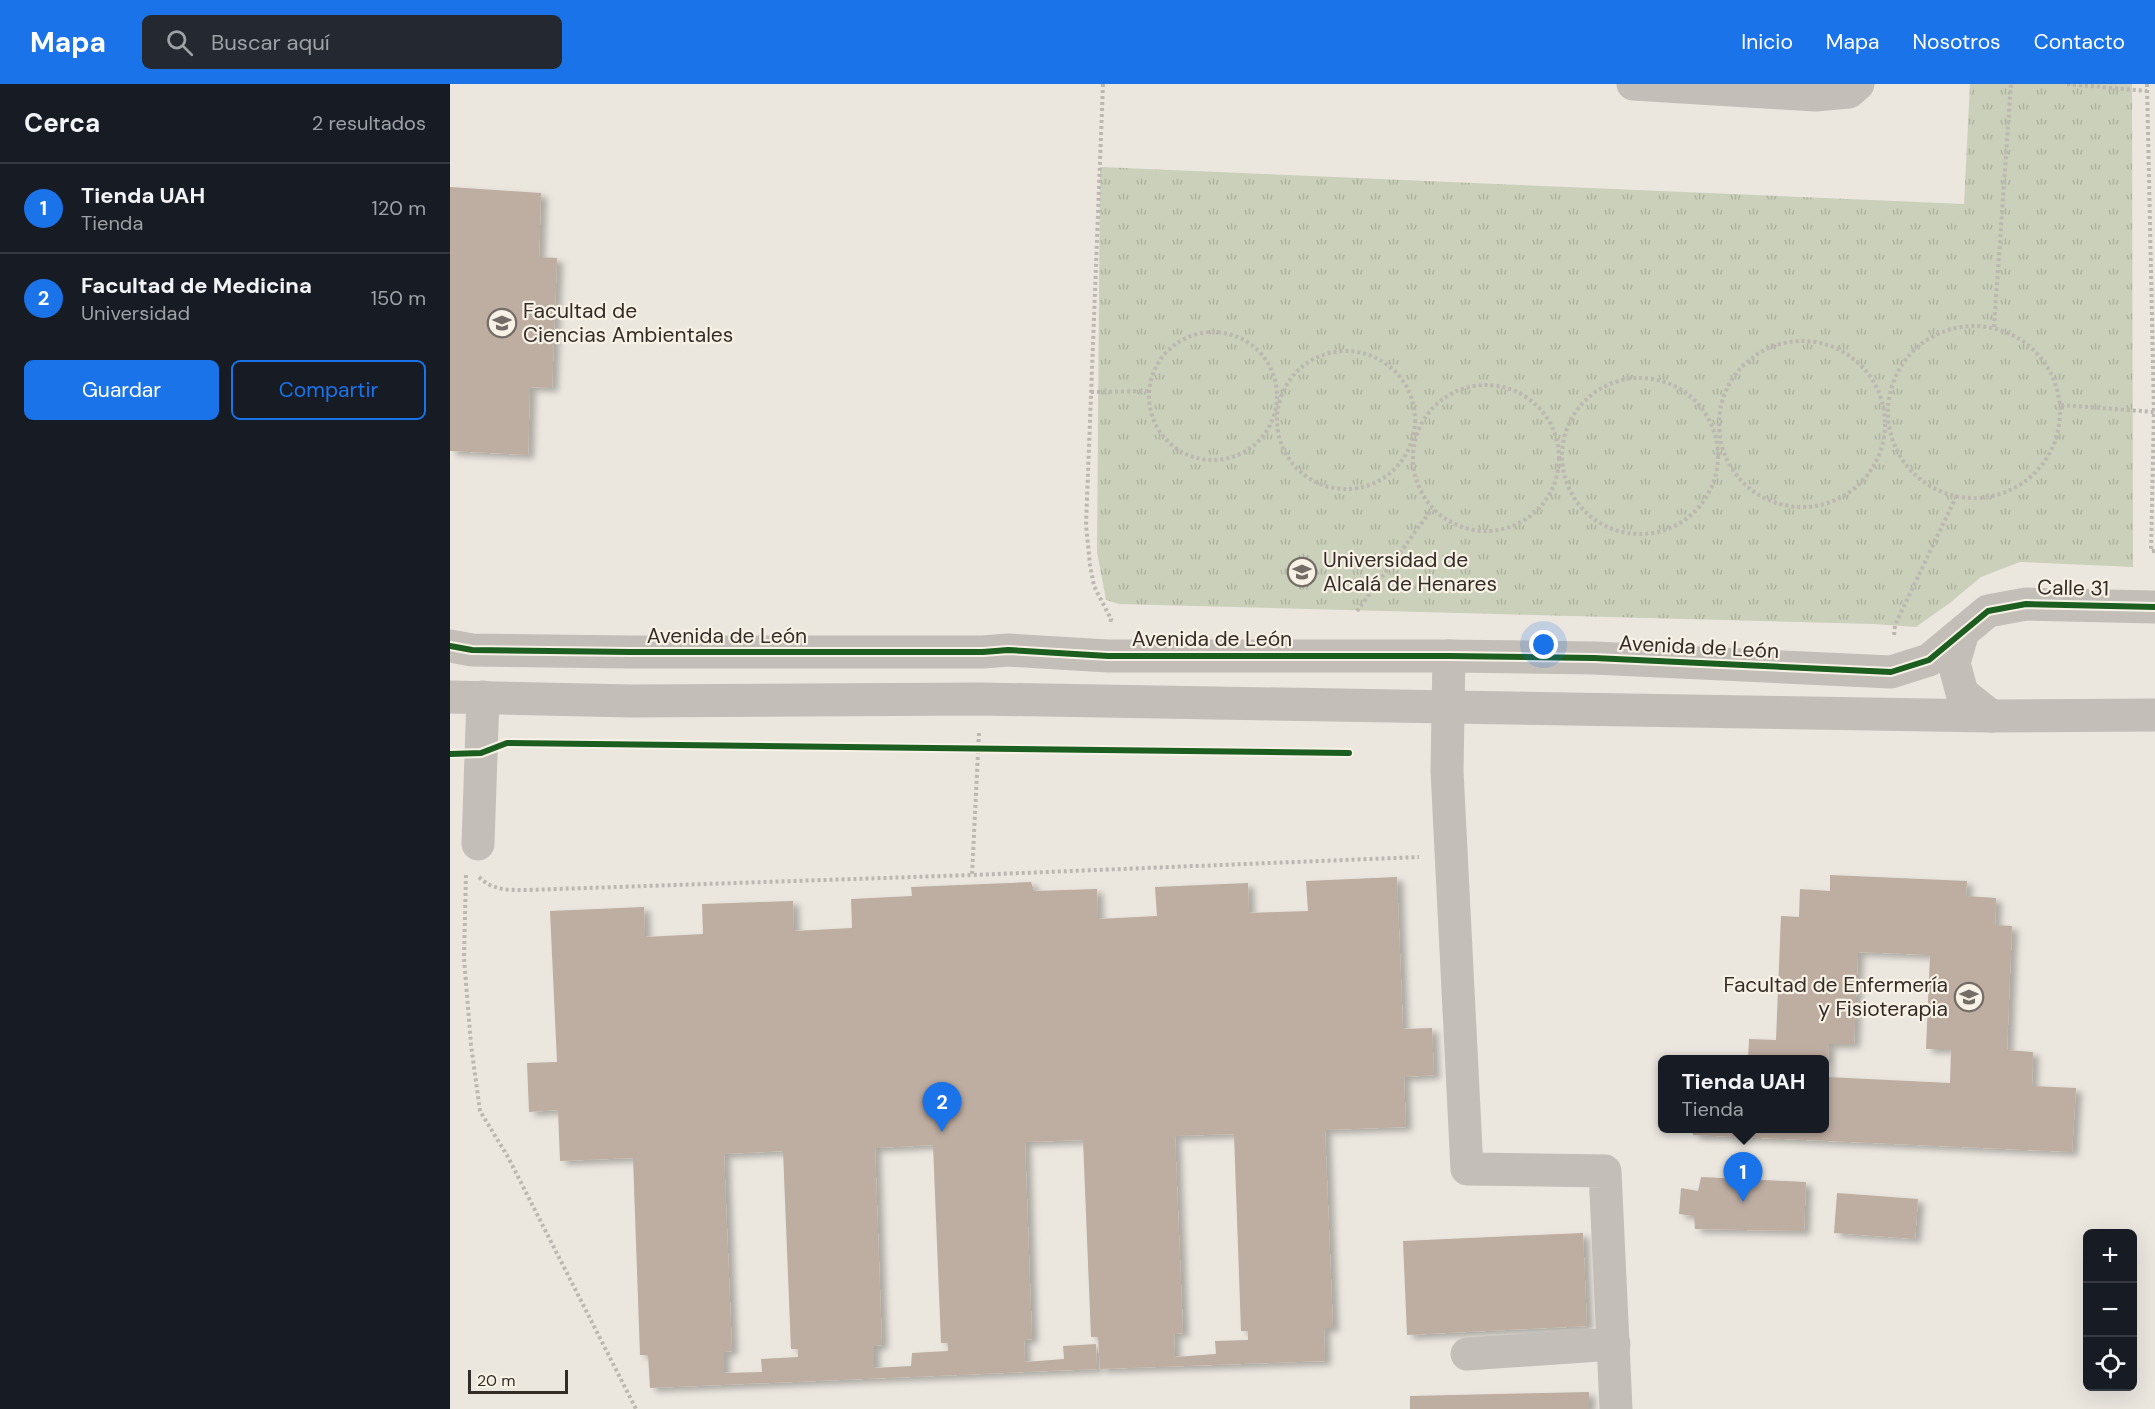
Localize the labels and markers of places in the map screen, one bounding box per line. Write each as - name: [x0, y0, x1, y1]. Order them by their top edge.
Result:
- place label: Facultad de Ciencias Ambientales: [523, 297, 733, 349]
- school or university icon: Facultad de Ciencias Ambientales: [486, 307, 518, 339]
- place label: Universidad de Alcalá de Henares: [1323, 546, 1497, 598]
- school or university icon: Universidad de Alcalá de Henares: [1286, 556, 1318, 588]
- place label: Facultad de Enfermería y Fisioterapia: [1723, 971, 1948, 1023]
- school or university icon: Facultad de Enfermería y Fisioterapia: [1953, 981, 1985, 1013]
- pin: 2: [922, 1082, 962, 1132]
- pin: 1: [1724, 1152, 1762, 1202]

